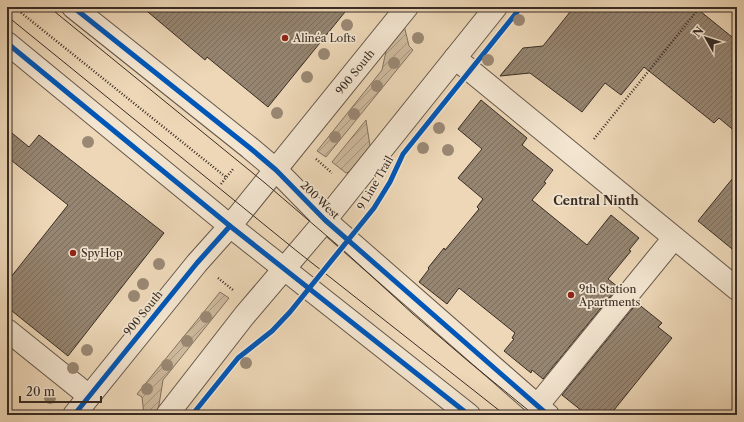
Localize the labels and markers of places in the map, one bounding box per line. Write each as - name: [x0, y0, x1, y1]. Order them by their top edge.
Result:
- place label: Alinéa Lofts: [292, 31, 356, 45]
- marker: Alinéa Lofts: [280, 33, 290, 43]
- place label: SpyHop: [81, 246, 123, 260]
- marker: SpyHop: [68, 248, 78, 258]
- place label: 9th Station Apartments: [578, 282, 640, 309]
- marker: 9th Station Apartments: [566, 290, 576, 300]

